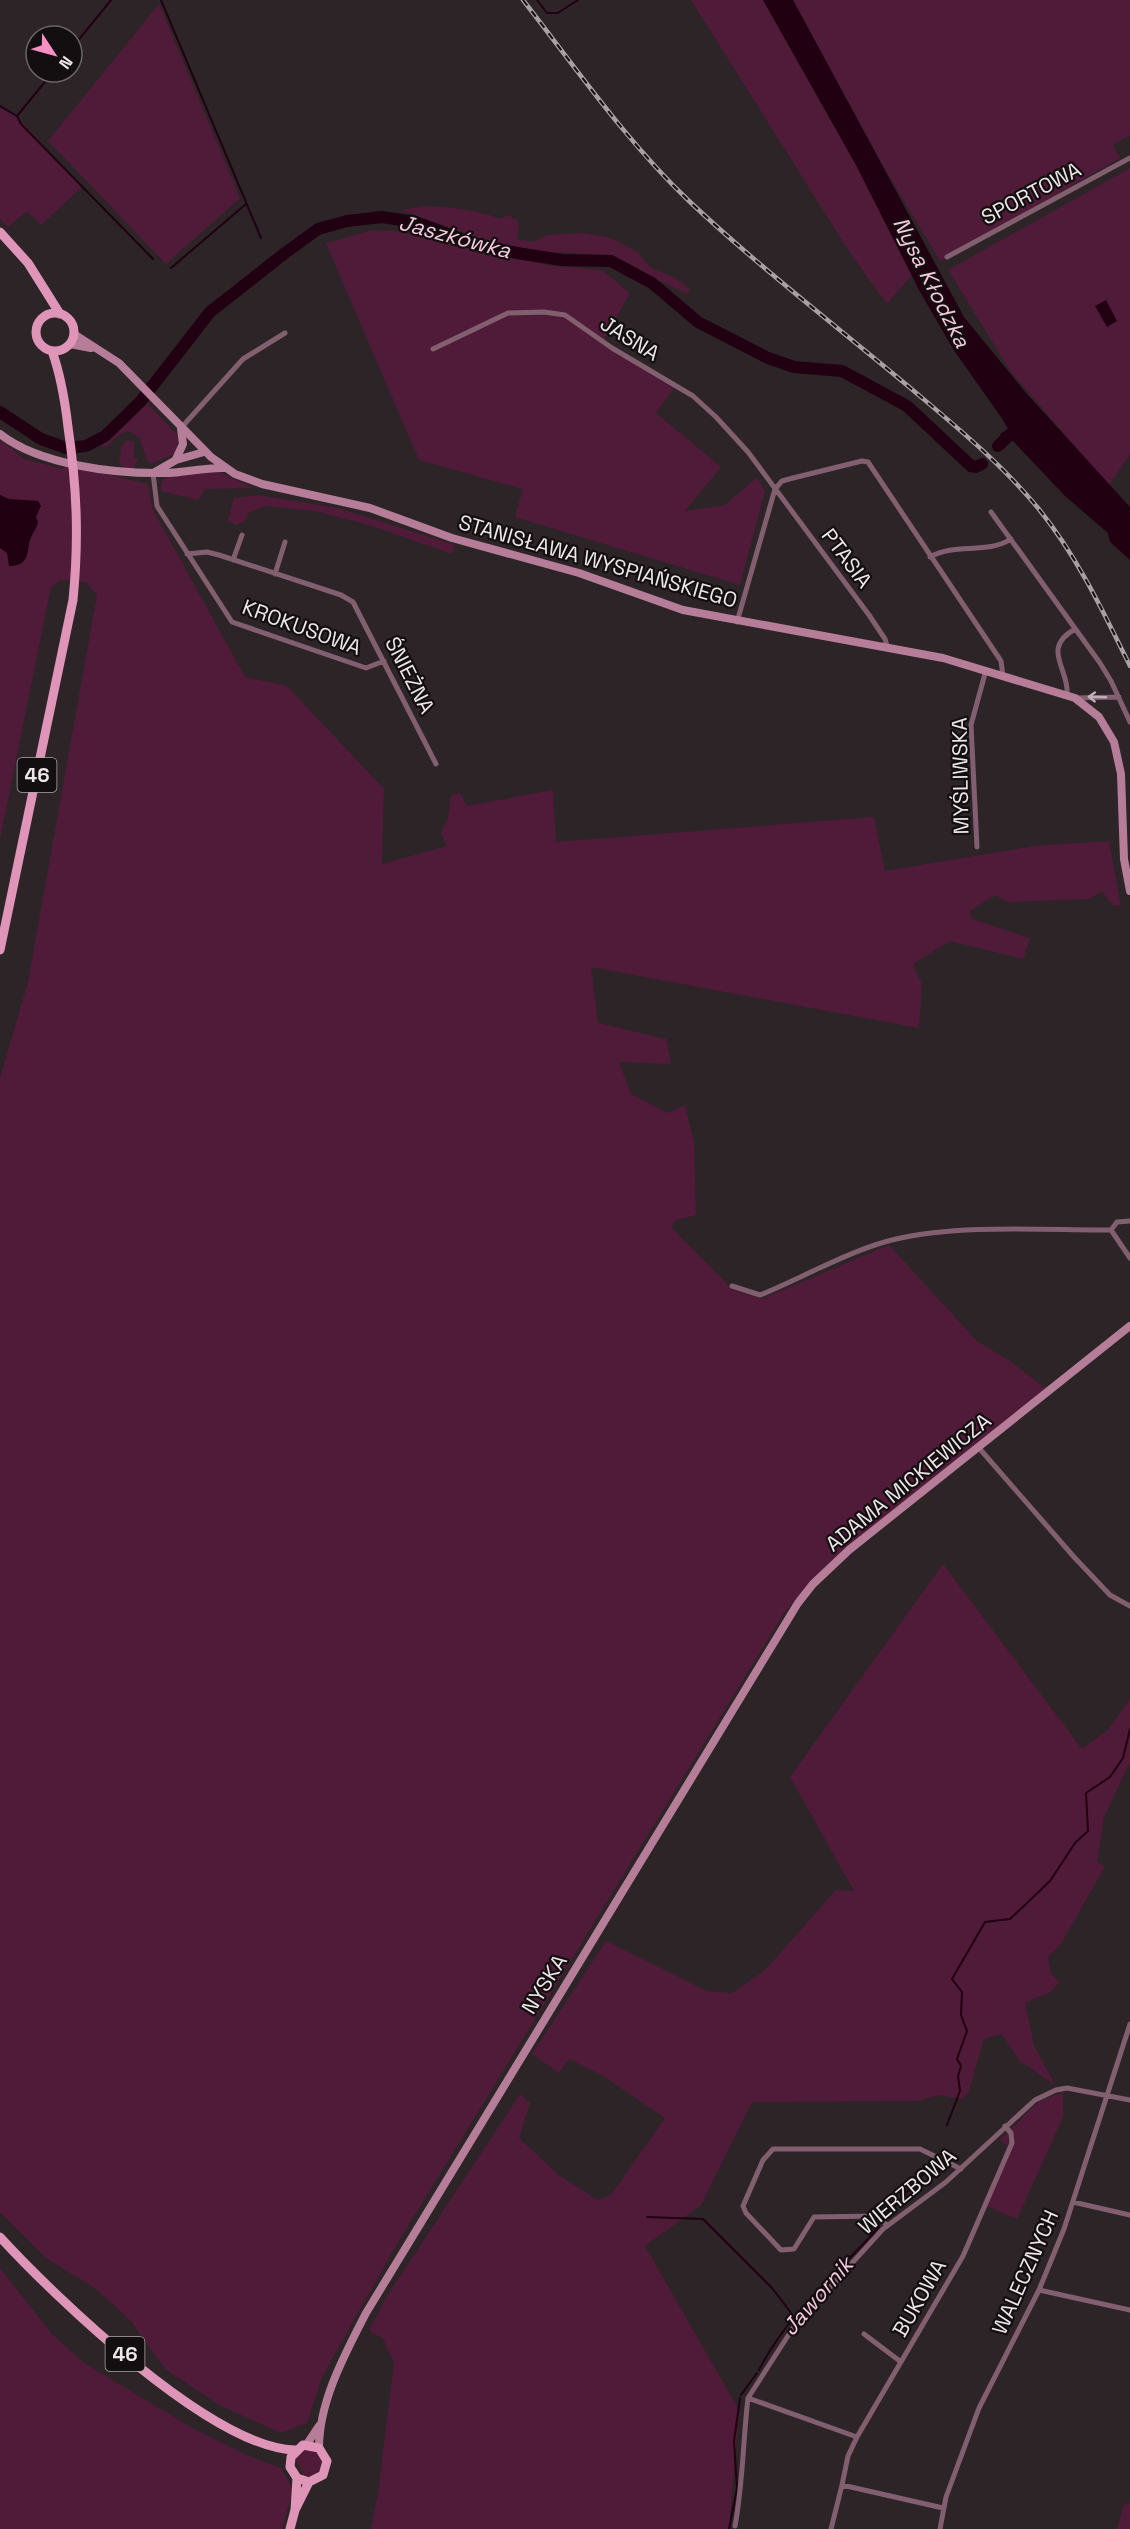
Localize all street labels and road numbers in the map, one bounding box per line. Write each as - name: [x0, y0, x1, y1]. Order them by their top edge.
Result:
- street label: SPORTOWA: [976, 155, 1086, 231]
- street label: JASNA: [595, 309, 665, 367]
- street label: STANISŁAWA WYSPIAŃSKIEGO: [456, 508, 740, 614]
- street label: PTASIA: [816, 523, 878, 593]
- street label: KROKUSOWA: [239, 593, 365, 661]
- street label: ŚNIEŻNA: [379, 632, 441, 718]
- street label: MYŚLIWSKA: [945, 717, 975, 835]
- road number: 46: [18, 758, 57, 792]
- street label: ADAMA MICKIEWICZA: [820, 1407, 996, 1557]
- street label: NYSKA: [515, 1949, 573, 2019]
- street label: WIERZBOWA: [853, 2142, 961, 2240]
- street label: WALECZNYCH: [986, 2206, 1064, 2338]
- street label: BUKOWA: [886, 2254, 952, 2342]
- road number: 46: [106, 2337, 144, 2371]

